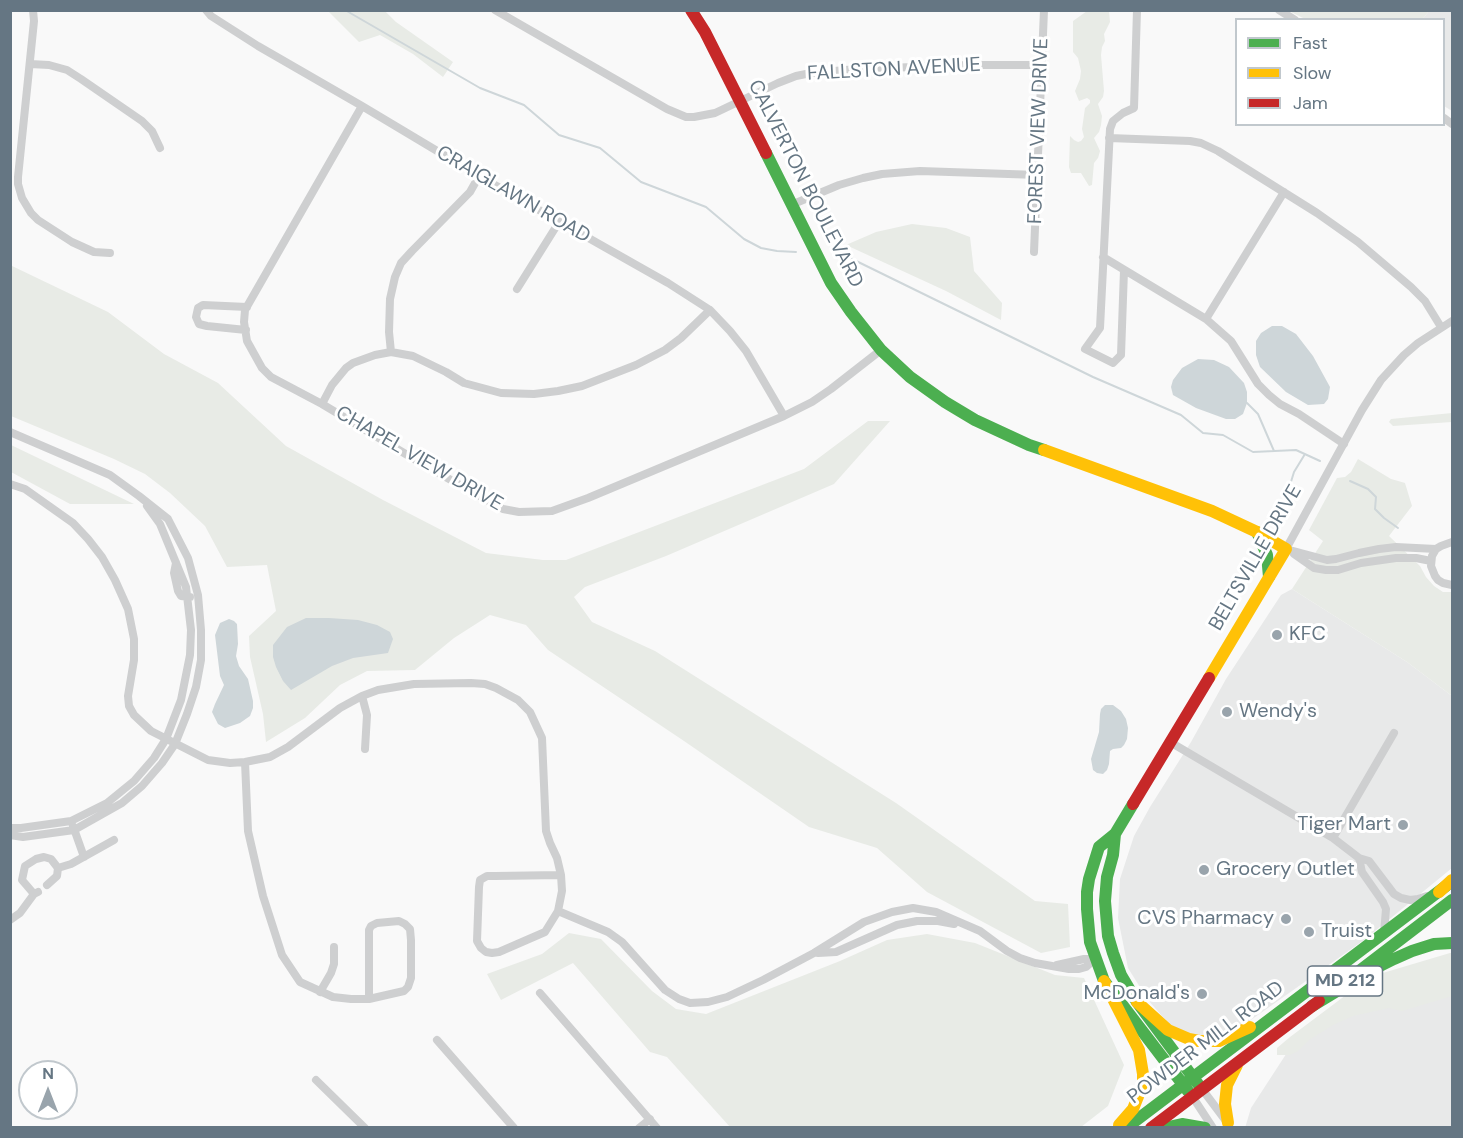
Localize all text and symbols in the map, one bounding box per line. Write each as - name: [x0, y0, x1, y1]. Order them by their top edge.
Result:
- legend: [1235, 18, 1445, 126]
- text: Fast: [1293, 31, 1328, 55]
- street label: FOREST VIEW DRIVE: [1024, 38, 1054, 224]
- street label: FALLSTON AVENUE: [807, 53, 981, 87]
- text: Slow: [1293, 61, 1332, 85]
- street label: CALVERTON BOULEVARD: [742, 76, 868, 292]
- text: Jam: [1293, 91, 1328, 115]
- street label: CRAIGLAWN ROAD: [432, 141, 594, 249]
- street label: CHAPEL VIEW DRIVE: [331, 401, 507, 517]
- street label: BELTSVILLE DRIVE: [1204, 481, 1308, 635]
- place label: KFC: [1289, 623, 1326, 647]
- marker: KFC: [1270, 628, 1284, 642]
- place label: Wendy's: [1239, 700, 1317, 724]
- marker: Wendy's: [1220, 705, 1234, 719]
- place label: Tiger Mart: [1297, 813, 1391, 837]
- marker: Tiger Mart: [1396, 818, 1410, 832]
- place label: Grocery Outlet: [1216, 858, 1355, 882]
- marker: Grocery Outlet: [1197, 863, 1211, 877]
- place label: CVS Pharmacy: [1137, 907, 1274, 931]
- marker: CVS Pharmacy: [1279, 912, 1293, 926]
- place label: Truist: [1321, 920, 1372, 944]
- marker: Truist: [1302, 925, 1316, 939]
- road number: MD 212: [1308, 966, 1382, 996]
- street label: POWDER MILL ROAD: [1123, 976, 1289, 1110]
- place label: McDonald's: [1084, 982, 1190, 1006]
- marker: McDonald's: [1195, 987, 1209, 1001]
- north arrow: [18, 1060, 78, 1120]
- text: N: [42, 1063, 54, 1084]

